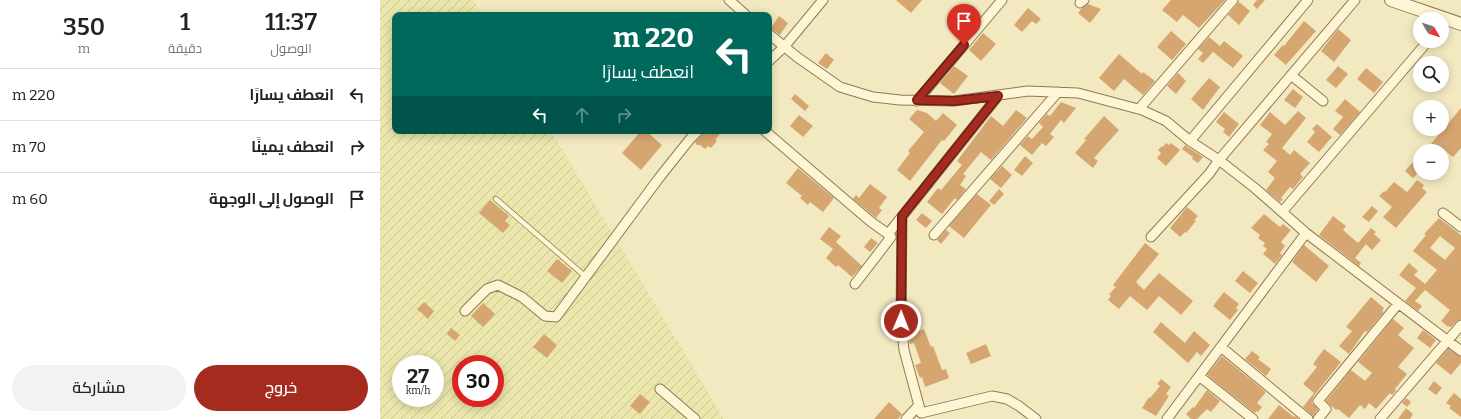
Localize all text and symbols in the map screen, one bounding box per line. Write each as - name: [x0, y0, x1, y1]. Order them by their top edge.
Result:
- pin: [947, 4, 981, 45]
- text: 1: [180, 8, 190, 36]
- text: 11:37: [265, 8, 317, 36]
- icon: arrive: [953, 10, 975, 32]
- north arrow: [1413, 12, 1449, 48]
- map controls: [1413, 12, 1449, 180]
- text: 350: [63, 13, 105, 41]
- text: 220 m: [613, 21, 694, 54]
- icon: left: [708, 28, 760, 80]
- text: m: [78, 41, 90, 56]
- text: دقيقة: [168, 41, 202, 56]
- text: الوصول: [270, 41, 312, 56]
- button: search: [1413, 56, 1449, 92]
- text: انعطف يسارًا: [602, 61, 694, 83]
- icon: left: [346, 84, 368, 106]
- text: 220 m: [12, 86, 55, 104]
- text: انعطف يسارًا: [249, 86, 334, 104]
- button: +: [1413, 100, 1449, 136]
- icon: left: [529, 104, 551, 126]
- icon: ahead: [571, 104, 593, 126]
- icon: right: [613, 104, 635, 126]
- icon: right: [346, 136, 368, 158]
- text: 70 m: [12, 138, 46, 156]
- text: انعطف يمينًا: [251, 138, 334, 156]
- button: −: [1413, 144, 1449, 180]
- icon: arrive: [346, 188, 368, 210]
- text: 60 m: [12, 190, 48, 208]
- text: الوصول إلى الوجهة: [209, 190, 334, 208]
- position arrow: [880, 300, 922, 342]
- speed limit sign: 30: [452, 355, 504, 407]
- text: 27: [407, 364, 429, 388]
- button: مشاركة: [12, 365, 186, 411]
- button: خروج: [194, 365, 368, 411]
- text: km/h: [406, 385, 430, 397]

